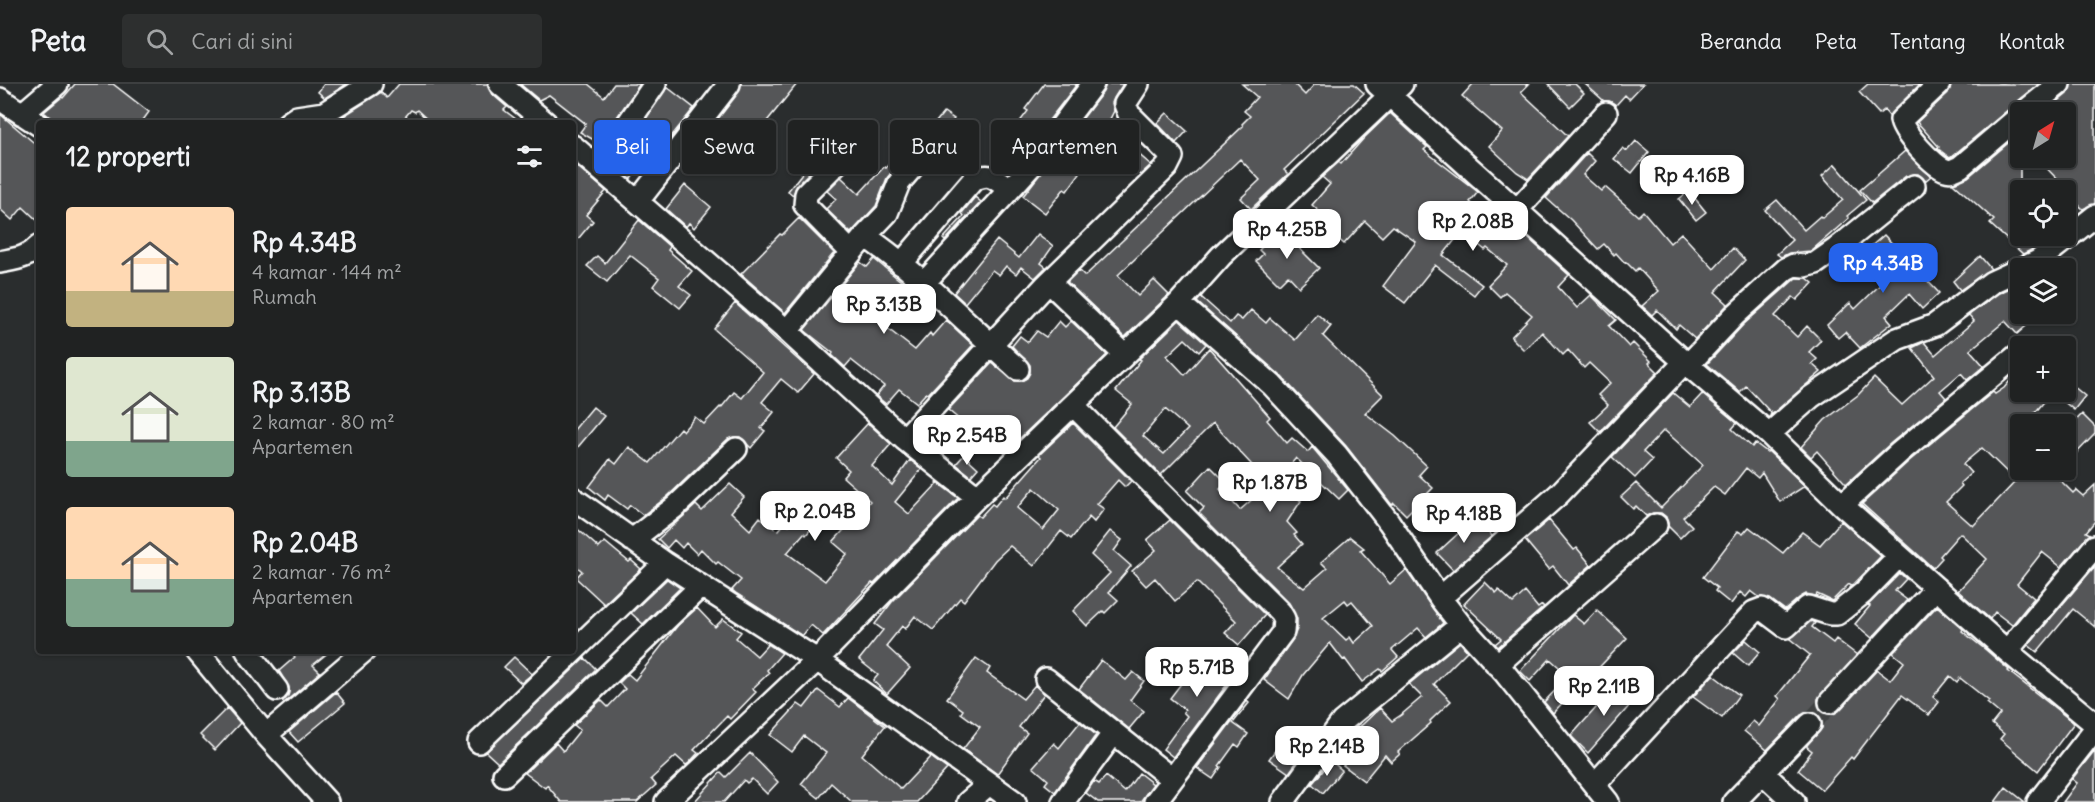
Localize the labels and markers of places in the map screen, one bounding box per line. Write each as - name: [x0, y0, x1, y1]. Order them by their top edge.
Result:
- pin: Rp 4.16B: [1630, 155, 1754, 206]
- pin: Rp 2.08B: [1411, 201, 1535, 252]
- pin: Rp 4.25B: [1225, 209, 1349, 260]
- pin: Rp 4.34B: [1821, 243, 1945, 294]
- pin: Rp 3.13B: [822, 284, 946, 335]
- pin: Rp 2.54B: [905, 415, 1029, 466]
- pin: Rp 1.87B: [1208, 462, 1332, 513]
- pin: Rp 2.04B: [753, 491, 877, 542]
- pin: Rp 4.18B: [1402, 493, 1526, 544]
- pin: Rp 5.71B: [1135, 647, 1259, 698]
- pin: Rp 2.11B: [1542, 666, 1666, 717]
- pin: Rp 2.14B: [1265, 726, 1389, 777]

